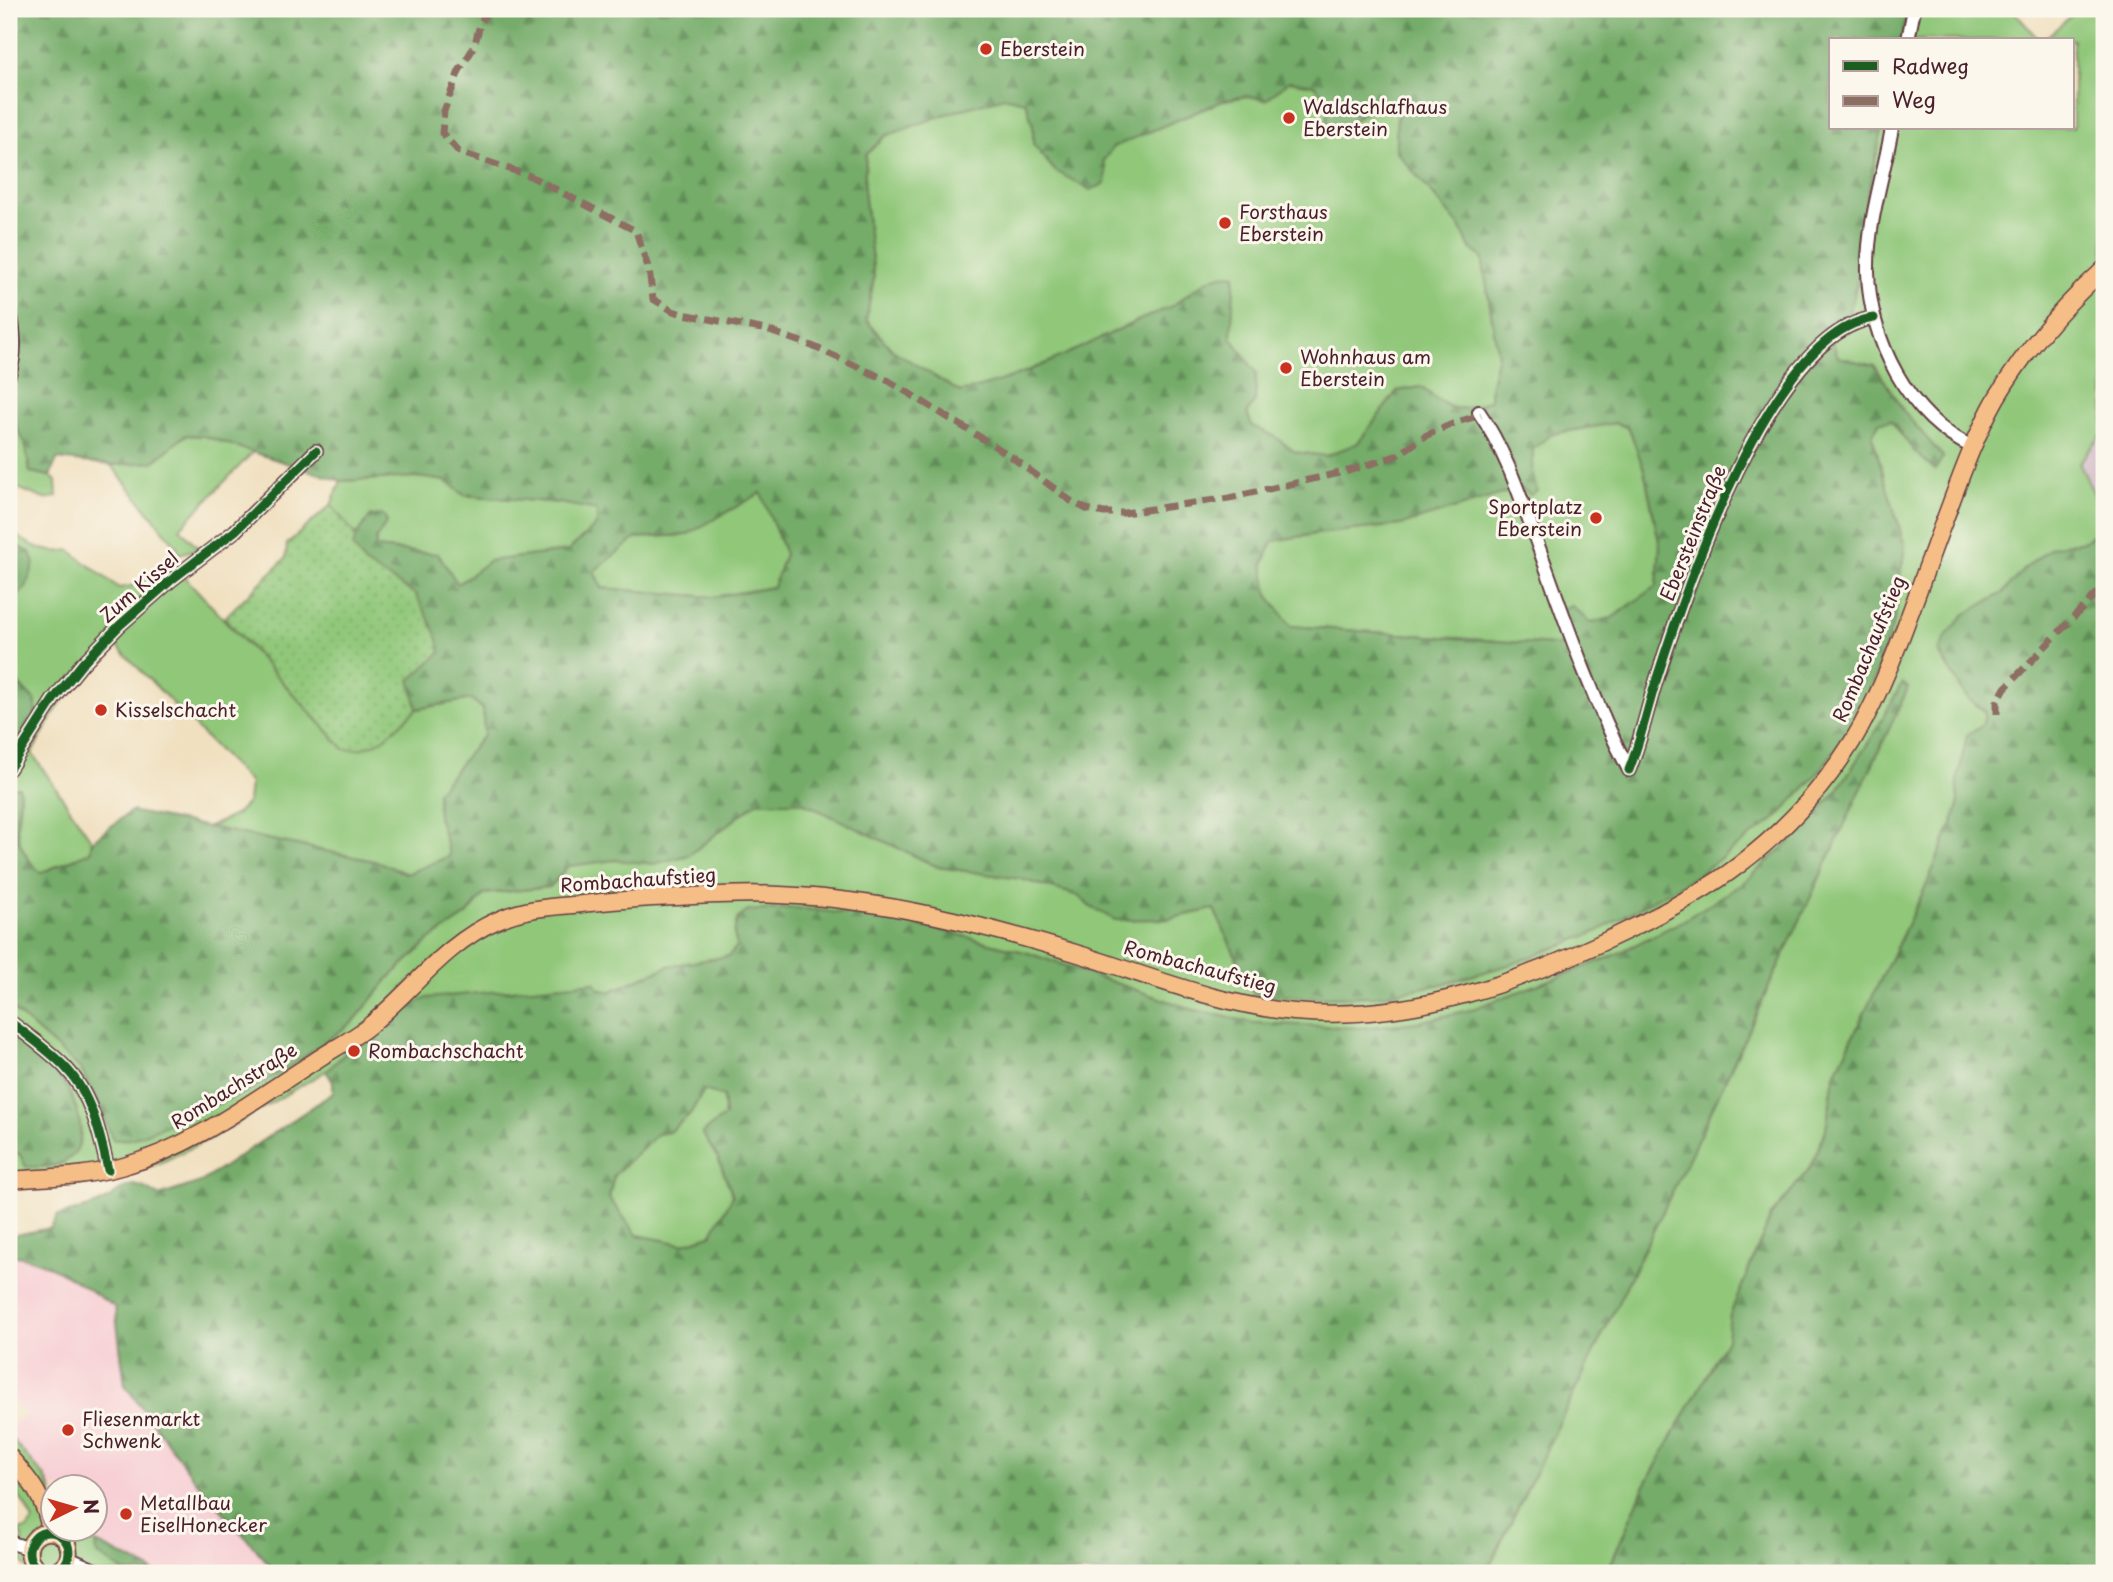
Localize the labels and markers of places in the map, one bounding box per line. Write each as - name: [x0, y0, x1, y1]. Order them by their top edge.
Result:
- place label: Eberstein: [1000, 34, 1085, 62]
- marker: Eberstein: [978, 41, 994, 57]
- place label: Waldschlafhaus Eberstein: [1303, 92, 1447, 142]
- marker: Waldschlafhaus Eberstein: [1281, 110, 1297, 126]
- place label: Forsthaus Eberstein: [1239, 197, 1328, 247]
- marker: Forsthaus Eberstein: [1217, 215, 1233, 231]
- place label: Wohnhaus am Eberstein: [1300, 342, 1431, 392]
- marker: Wohnhaus am Eberstein: [1278, 360, 1294, 376]
- place label: Sportplatz Eberstein: [1488, 492, 1582, 542]
- marker: Sportplatz Eberstein: [1588, 510, 1604, 526]
- place label: Kisselschacht: [115, 695, 236, 723]
- marker: Kisselschacht: [93, 702, 109, 718]
- place label: Rombachschacht: [368, 1036, 524, 1064]
- marker: Rombachschacht: [346, 1043, 362, 1059]
- place label: Fliesenmarkt Schwenk: [82, 1404, 201, 1454]
- marker: Fliesenmarkt Schwenk: [60, 1422, 76, 1438]
- place label: Metallbau EiselHonecker: [140, 1488, 267, 1538]
- marker: Metallbau EiselHonecker: [118, 1506, 134, 1522]

